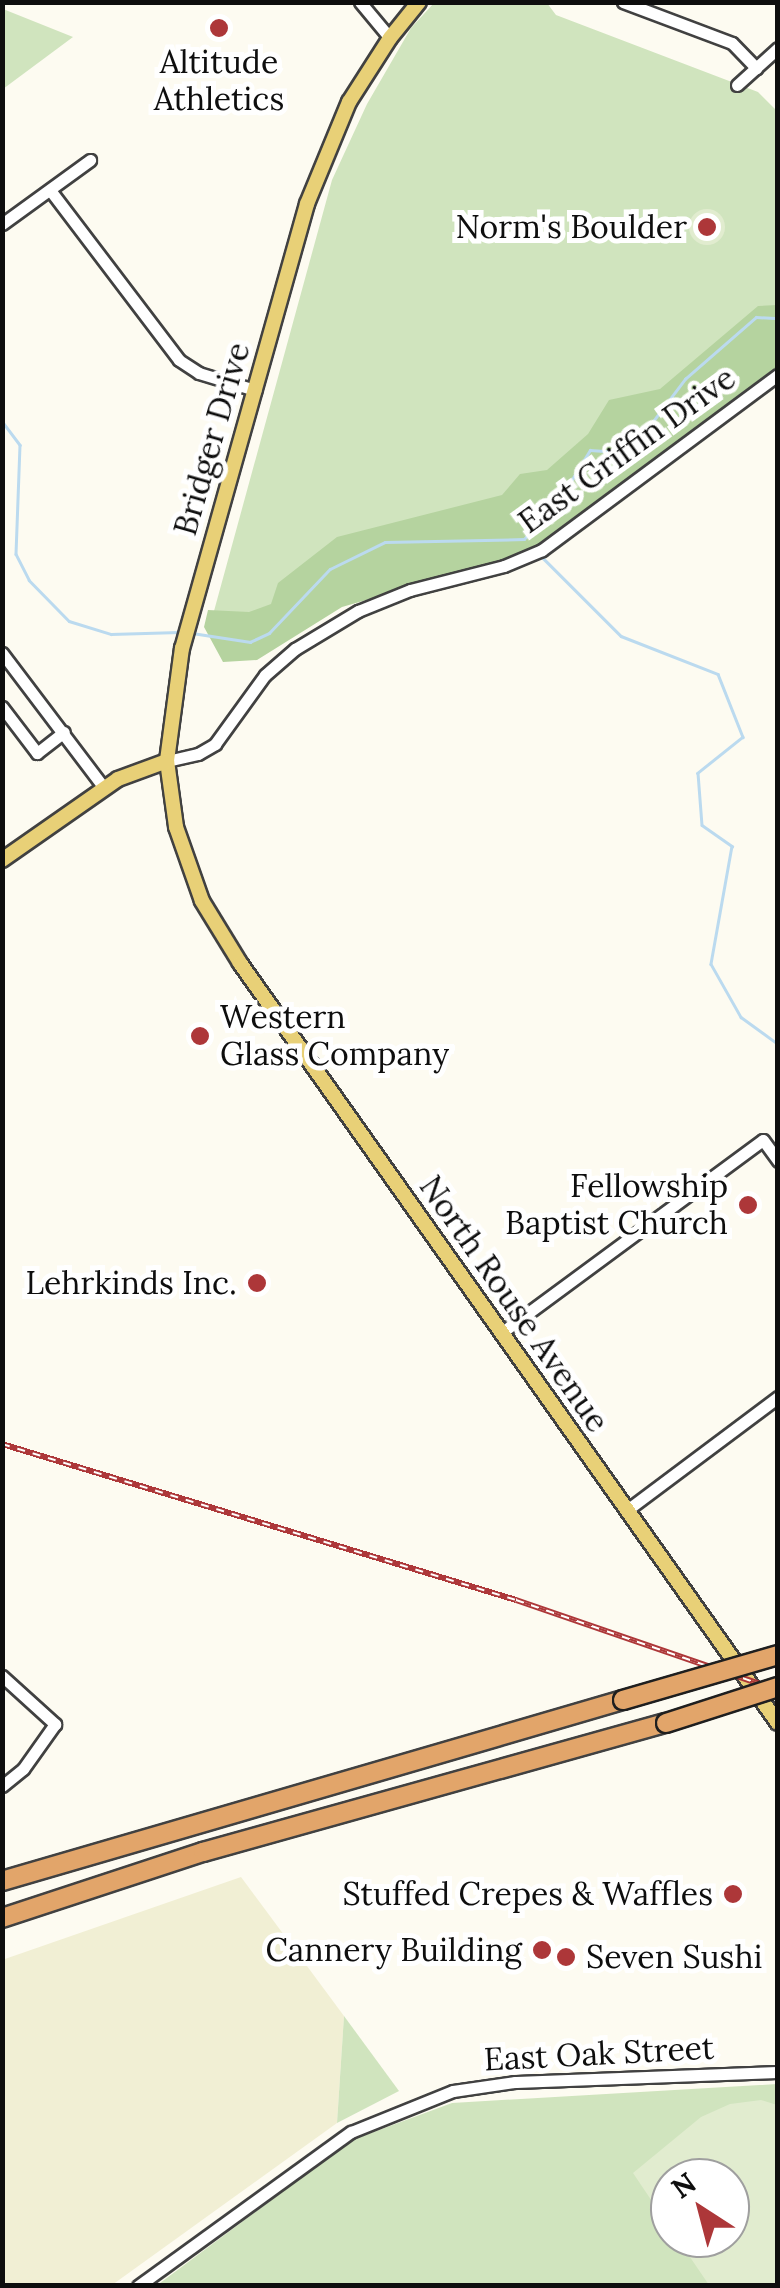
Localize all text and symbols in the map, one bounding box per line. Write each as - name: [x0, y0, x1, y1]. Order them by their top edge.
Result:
- marker: Altitude Athletics: [208, 17, 230, 39]
- place label: Altitude Athletics: [154, 44, 284, 119]
- place label: Norm's Boulder: [456, 208, 687, 246]
- marker: Norm's Boulder: [696, 216, 718, 238]
- street label: Bridger Drive: [166, 338, 258, 540]
- street label: East Griffin Drive: [511, 359, 743, 541]
- place label: Western Glass Company: [220, 999, 449, 1074]
- marker: Western Glass Company: [189, 1025, 211, 1047]
- place label: Fellowship Baptist Church: [505, 1168, 728, 1243]
- street label: North Rouse Avenue: [411, 1169, 617, 1439]
- marker: Fellowship Baptist Church: [737, 1194, 759, 1216]
- place label: Lehrkinds Inc.: [26, 1264, 237, 1302]
- marker: Lehrkinds Inc.: [246, 1272, 268, 1294]
- place label: Stuffed Crepes & Waffles: [343, 1875, 713, 1913]
- marker: Stuffed Crepes & Waffles: [722, 1883, 744, 1905]
- place label: Cannery Building: [265, 1931, 522, 1969]
- place label: Seven Sushi: [586, 1938, 763, 1976]
- marker: Cannery Building: [531, 1939, 553, 1961]
- marker: Seven Sushi: [555, 1946, 577, 1968]
- street label: East Oak Street: [483, 2029, 715, 2079]
- north arrow: [650, 2158, 750, 2258]
- text: N: [664, 2164, 703, 2206]

